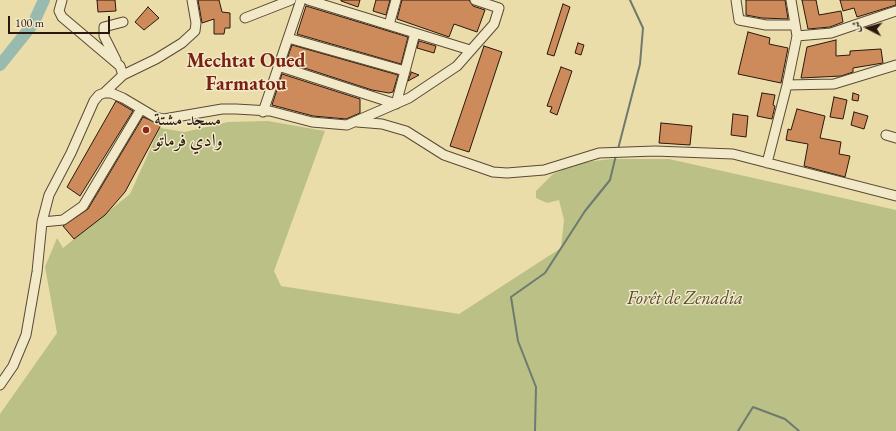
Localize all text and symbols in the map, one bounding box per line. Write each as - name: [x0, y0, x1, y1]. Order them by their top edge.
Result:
- scale bar: [10, 8, 112, 34]
- north arrow: [848, 8, 888, 48]
- text: 100 m: [15, 15, 44, 31]
- text: ش: [849, 21, 864, 33]
- district label: Mechtat Oued Farmatou: [186, 50, 306, 97]
- place label: مسجد مشتة وادي فرماتو: [154, 109, 223, 152]
- marker: مسجد مشتة وادي فرماتو: [141, 125, 151, 135]
- park label: Forêt de Zenadia: [627, 288, 743, 310]

